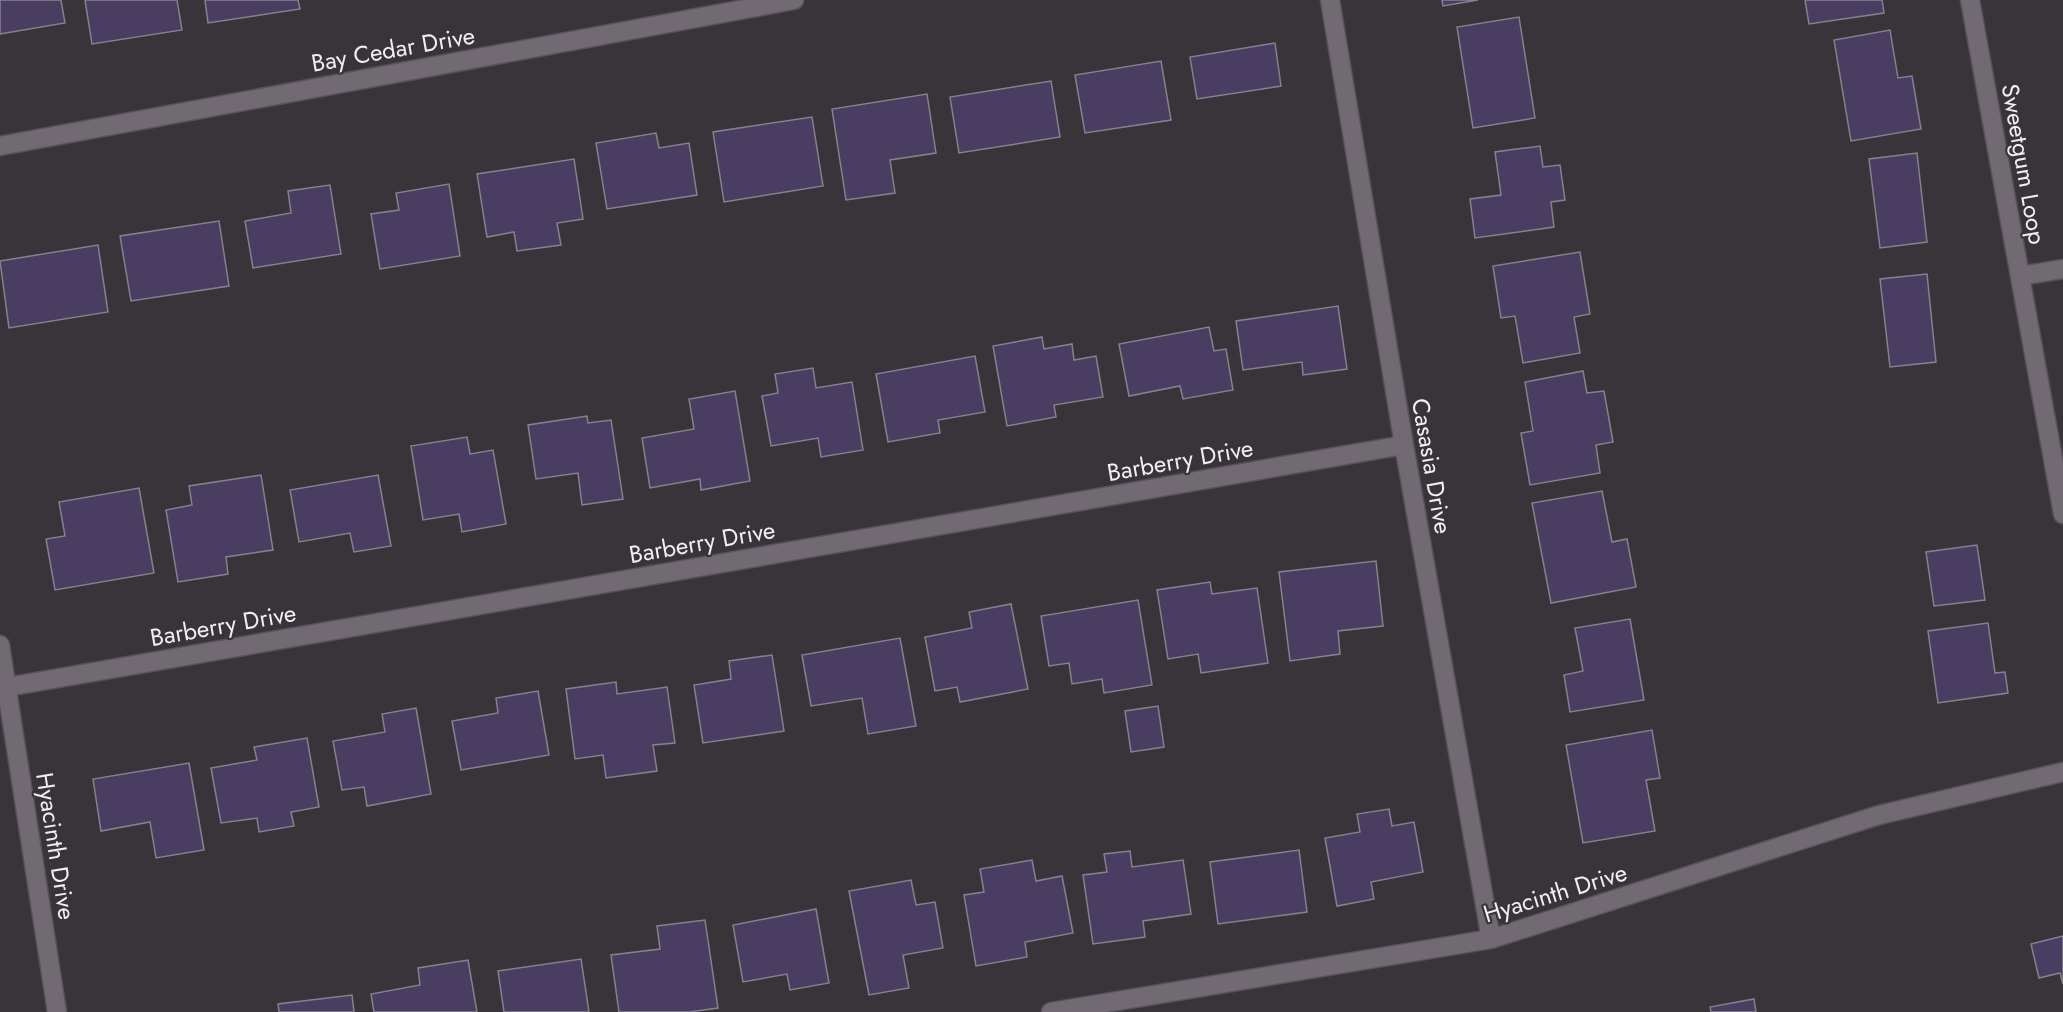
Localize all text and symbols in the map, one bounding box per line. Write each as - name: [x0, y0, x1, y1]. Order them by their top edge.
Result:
- street label: Bay Cedar Drive: [309, 17, 477, 81]
- street label: Sweetgum Loop: [1993, 81, 2055, 247]
- street label: Casasia Drive: [1403, 395, 1461, 537]
- street label: Barberry Drive: [1104, 430, 1256, 490]
- street label: Barberry Drive: [626, 512, 778, 572]
- street label: Barberry Drive: [147, 595, 299, 655]
- street label: Hyacinth Drive: [27, 770, 85, 922]
- street label: Hyacinth Drive: [1479, 855, 1631, 931]

